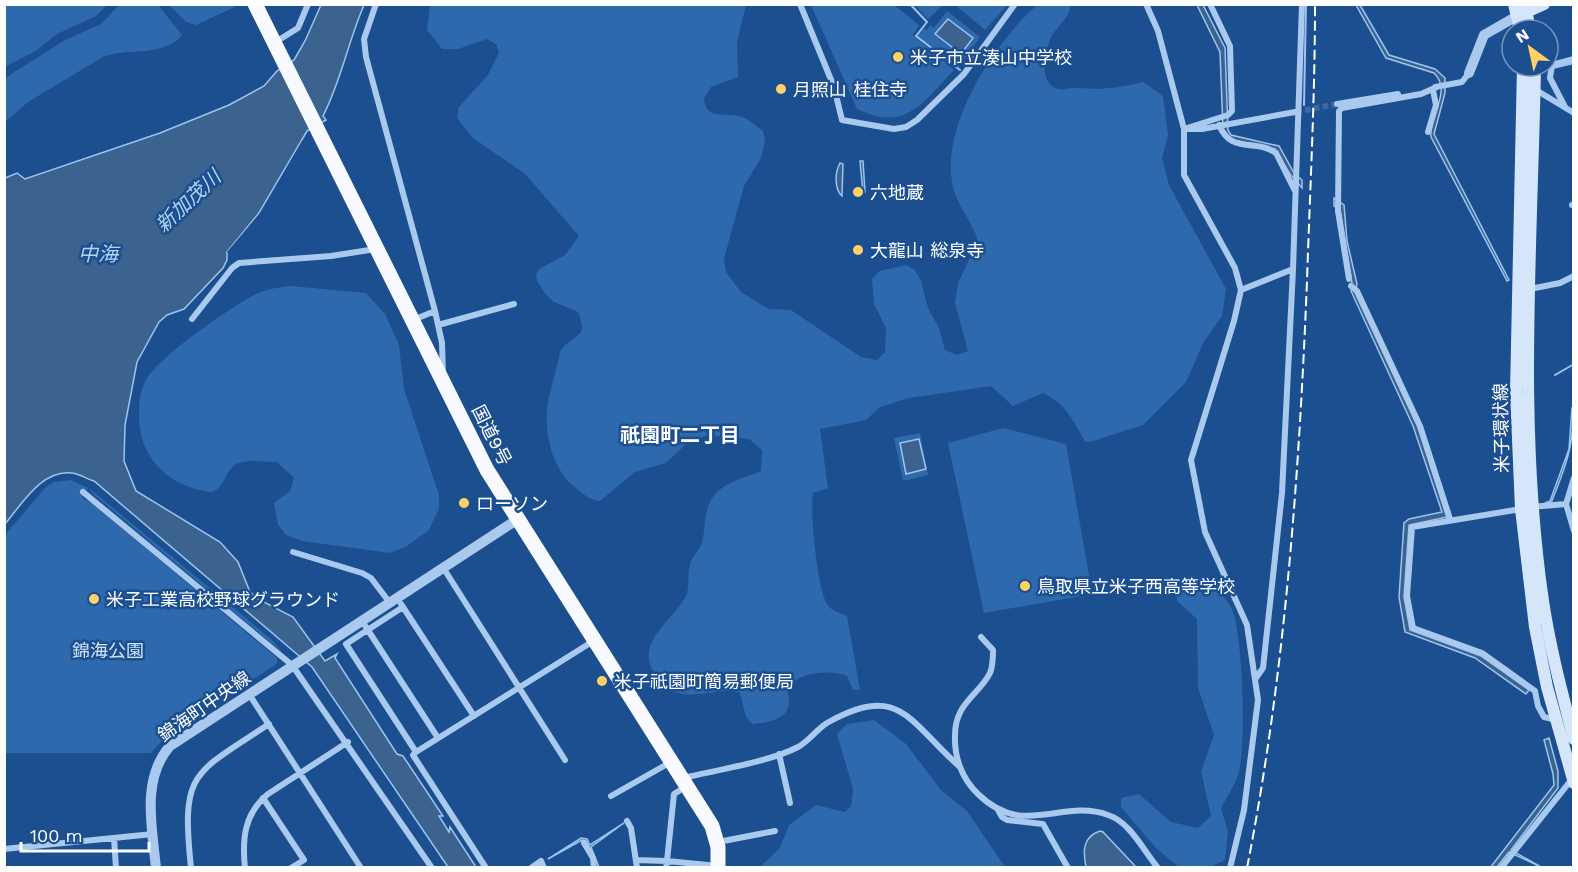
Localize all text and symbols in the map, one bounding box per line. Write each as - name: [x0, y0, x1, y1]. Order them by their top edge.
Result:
- north arrow: [1500, 18, 1560, 78]
- text: N: [1512, 25, 1532, 47]
- place label: 米子市立湊山中学校: [910, 47, 1072, 68]
- marker: 米子市立湊山中学校: [891, 50, 905, 64]
- place label: 月照山 桂住寺: [793, 79, 907, 100]
- marker: 月照山 桂住寺: [774, 82, 788, 96]
- water label: 新加茂川: [151, 164, 227, 237]
- place label: 六地蔵: [870, 182, 924, 203]
- marker: 六地蔵: [851, 185, 865, 199]
- place label: 大龍山 総泉寺: [870, 240, 984, 261]
- water label: 中海: [78, 242, 121, 266]
- marker: 大龍山 総泉寺: [851, 243, 865, 257]
- street label: 米子環状線: [1490, 383, 1512, 473]
- street label: 国道9号: [468, 401, 516, 469]
- district label: 祇園町二丁目: [620, 423, 740, 447]
- place label: ローソン: [476, 493, 548, 514]
- marker: ローソン: [457, 496, 471, 510]
- place label: 鳥取県立米子西高等学校: [1037, 576, 1235, 597]
- marker: 鳥取県立米子西高等学校: [1018, 579, 1032, 593]
- place label: 米子工業高校野球グラウンド: [106, 589, 340, 610]
- marker: 米子工業高校野球グラウンド: [87, 592, 101, 606]
- park label: 錦海公園: [72, 640, 144, 661]
- street label: 錦海町中央線: [154, 666, 254, 746]
- place label: 米子祇園町簡易郵便局: [614, 671, 794, 692]
- marker: 米子祇園町簡易郵便局: [595, 674, 609, 688]
- scale bar: [21, 815, 148, 853]
- text: 100 m: [30, 825, 83, 846]

